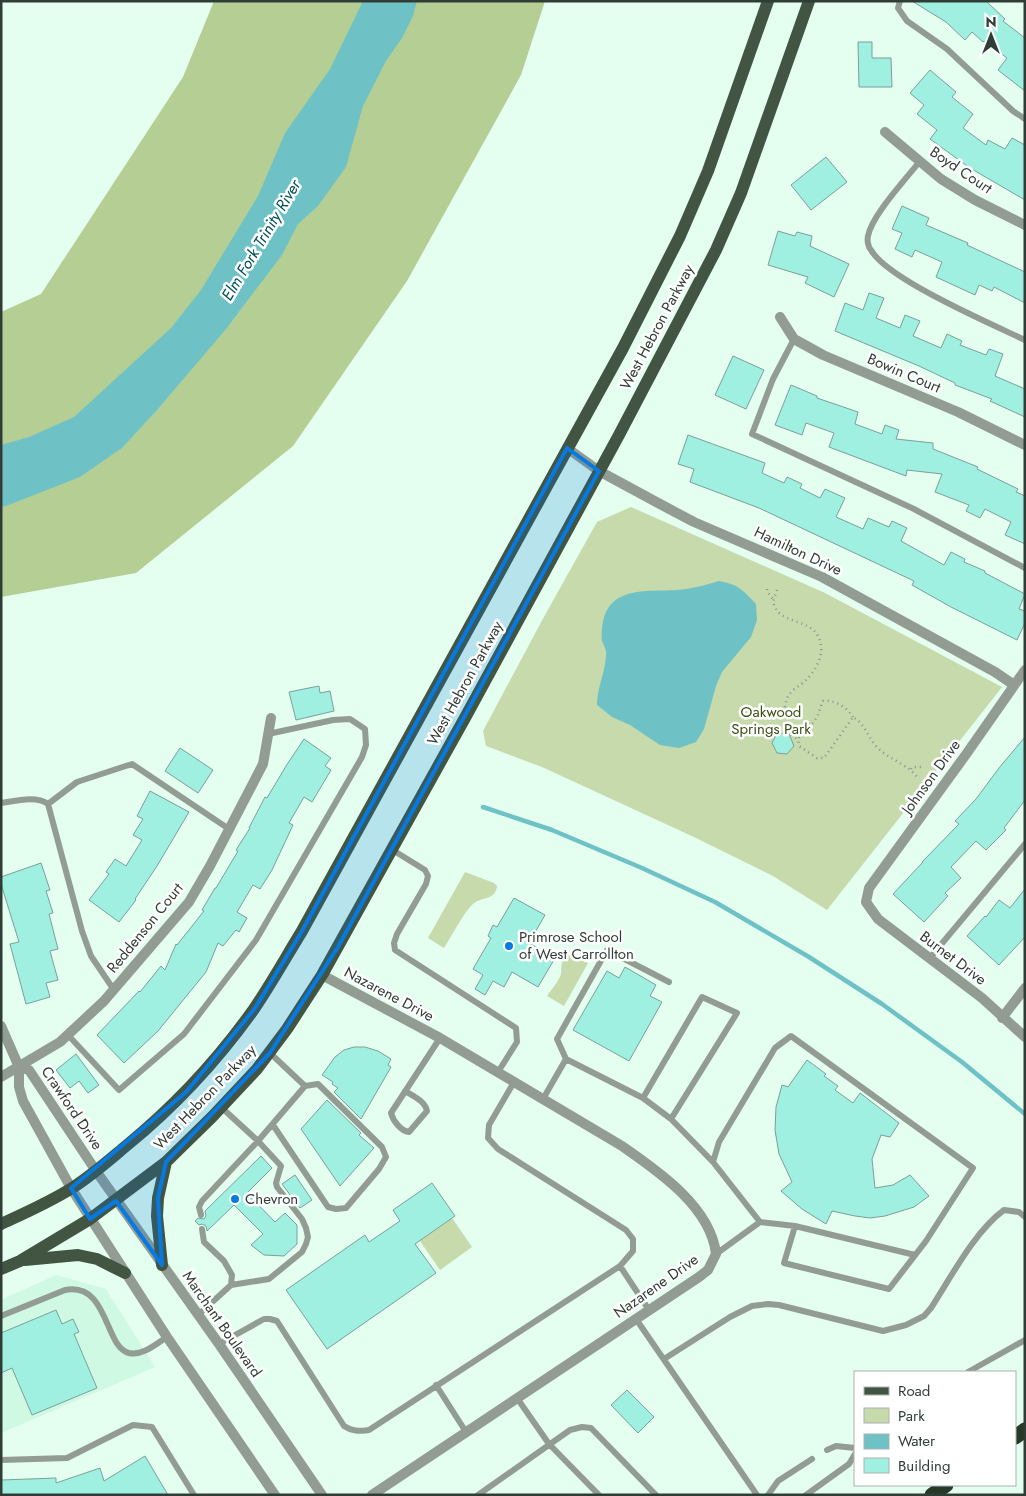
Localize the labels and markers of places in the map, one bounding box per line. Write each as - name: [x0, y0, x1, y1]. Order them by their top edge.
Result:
- place label: Primrose School of West Carrollton: [519, 926, 634, 965]
- marker: Primrose School of West Carrollton: [503, 940, 515, 952]
- place label: Chevron: [245, 1188, 298, 1210]
- marker: Chevron: [229, 1193, 241, 1205]

